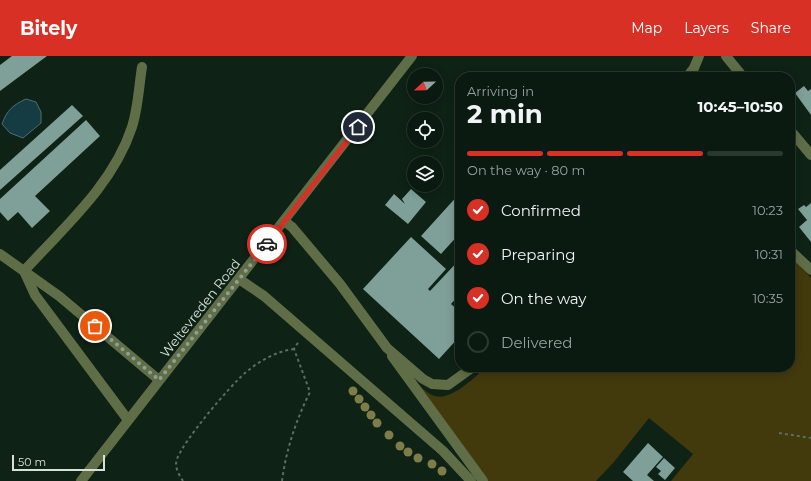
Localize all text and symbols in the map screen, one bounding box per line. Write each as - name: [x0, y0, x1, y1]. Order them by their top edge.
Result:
- text: Bitely: [20, 17, 77, 40]
- text: Map: [631, 19, 662, 37]
- text: Layers: [684, 19, 729, 37]
- text: Share: [751, 19, 791, 37]
- north arrow: [407, 68, 443, 104]
- map controls: [407, 68, 443, 192]
- text: Arriving in: [467, 83, 534, 99]
- text: 10:45–10:50: [697, 97, 783, 116]
- text: 2 min: [467, 98, 543, 130]
- pin: [341, 110, 375, 144]
- button: locate: [407, 112, 443, 148]
- icon: home: [347, 116, 369, 138]
- button: layers: [407, 156, 443, 192]
- text: On the way · 80 m: [467, 162, 585, 178]
- icon: check: [467, 199, 489, 221]
- text: Confirmed: [501, 201, 581, 220]
- text: 10:23: [752, 202, 783, 218]
- courier: [247, 224, 287, 264]
- icon: car: [256, 233, 278, 255]
- icon: check: [467, 243, 489, 265]
- text: Preparing: [501, 245, 576, 264]
- text: 10:31: [755, 246, 783, 262]
- street label: Weltevreden Road: [157, 256, 243, 360]
- icon: check: [467, 287, 489, 309]
- text: On the way: [501, 289, 586, 308]
- text: 10:35: [752, 290, 783, 306]
- pin: [78, 309, 112, 343]
- icon: bag: [84, 315, 106, 337]
- text: Delivered: [501, 333, 573, 352]
- scale bar: [12, 453, 105, 472]
- text: 50 m: [18, 455, 46, 469]

